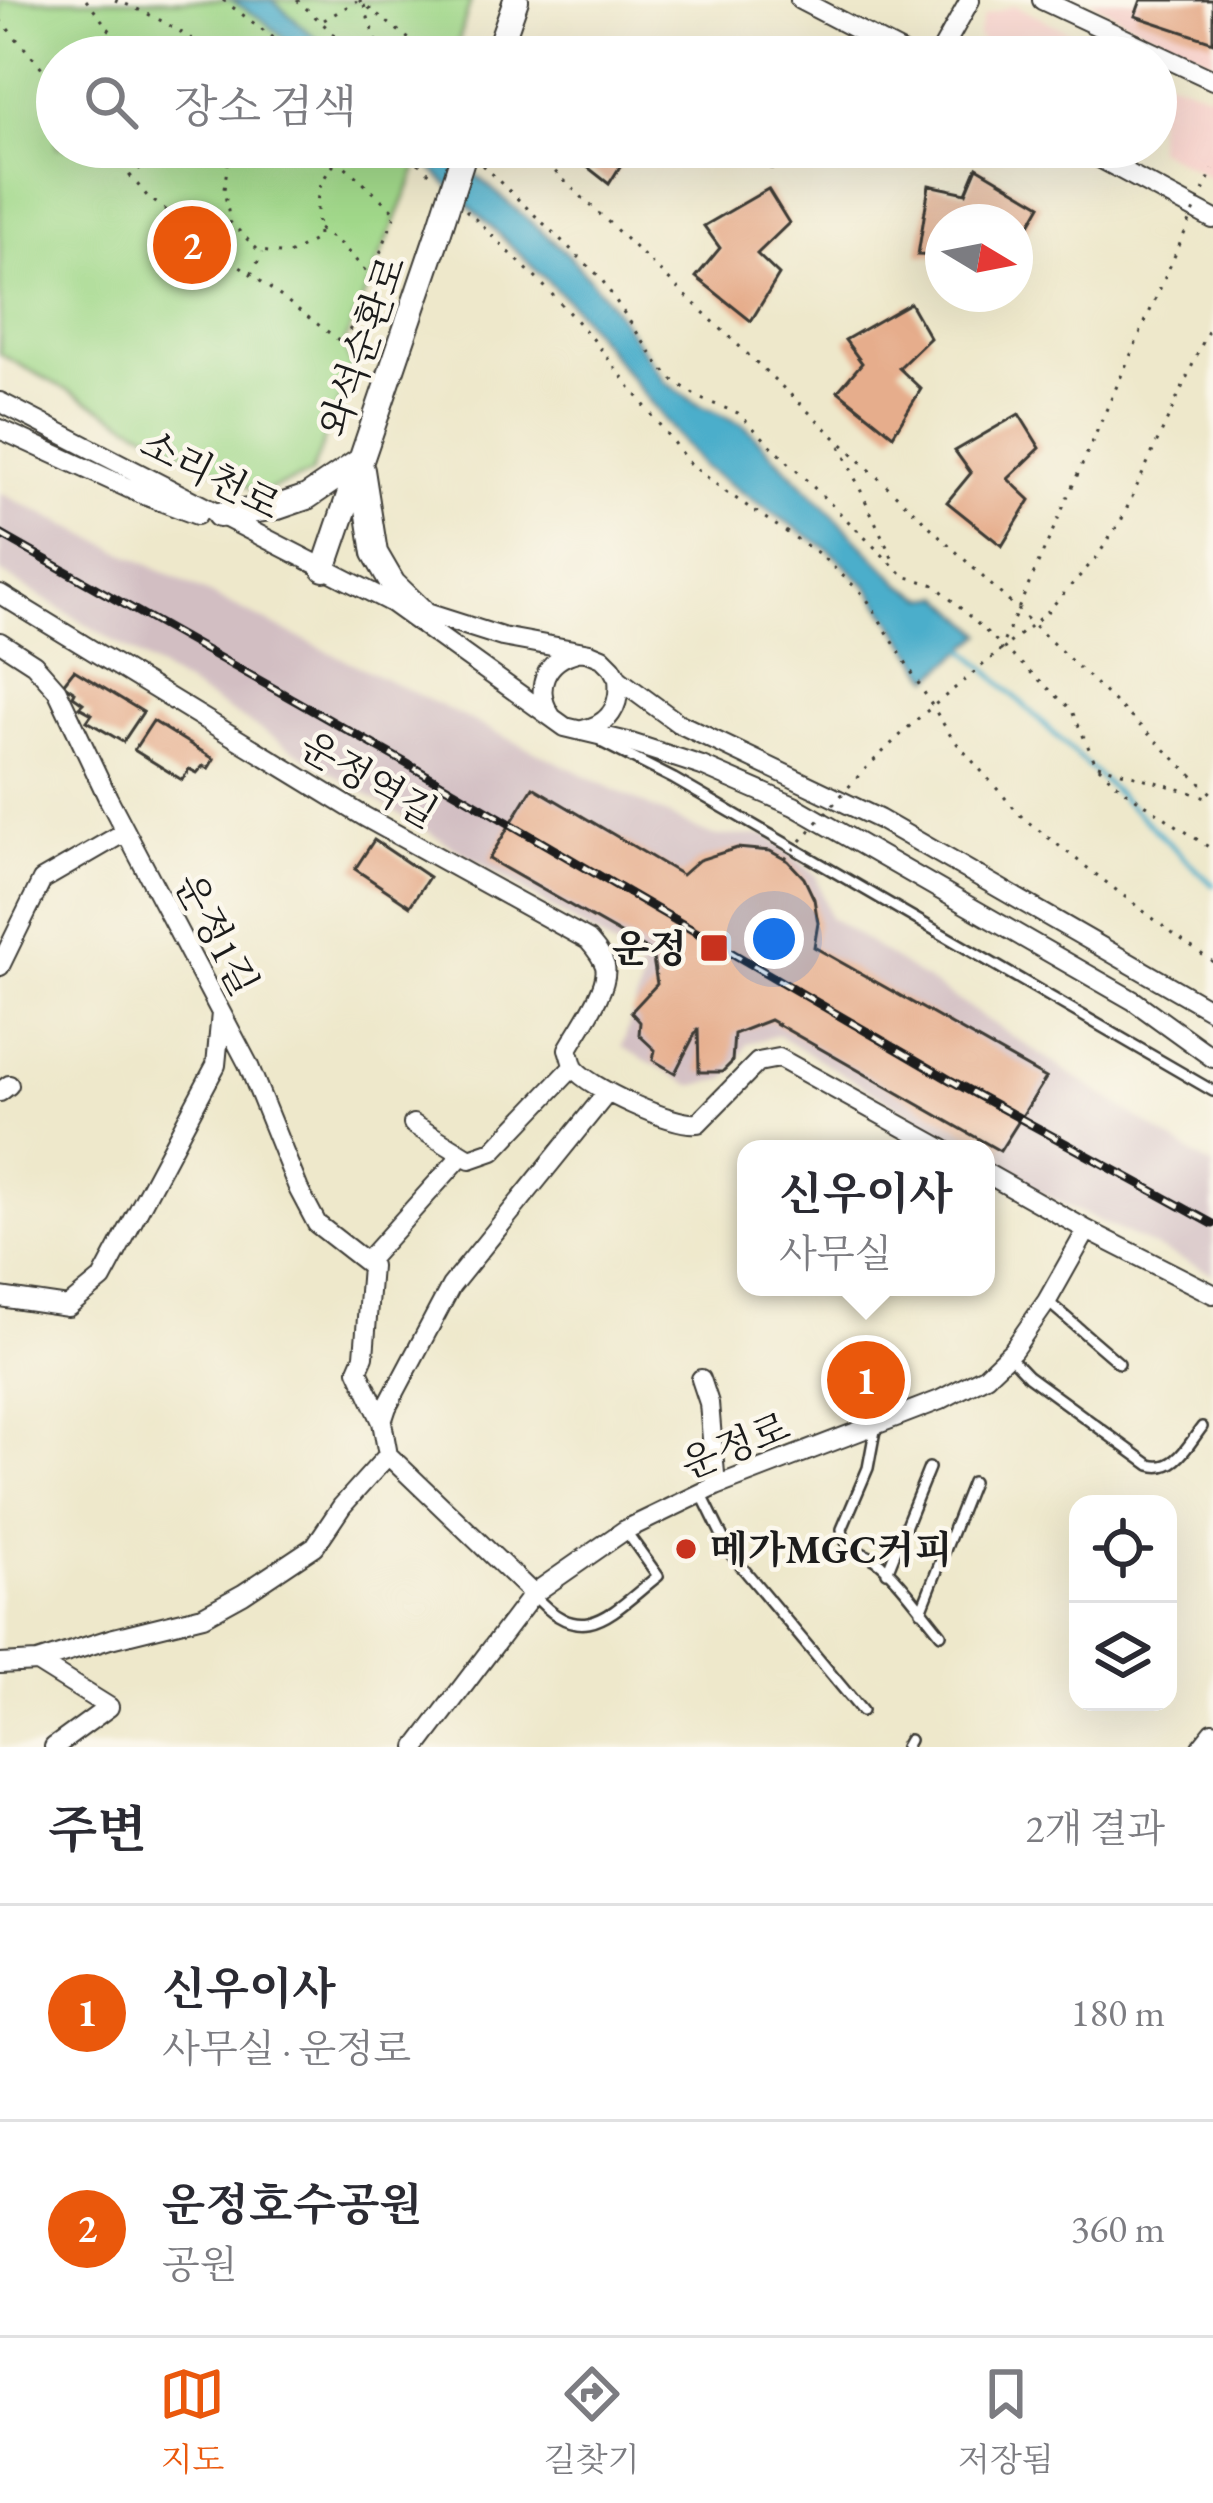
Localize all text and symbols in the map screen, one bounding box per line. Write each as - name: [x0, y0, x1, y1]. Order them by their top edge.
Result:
- search box: [36, 36, 1177, 168]
- icon: search: [78, 69, 144, 135]
- text: 장소 검색: [174, 77, 357, 135]
- pin: 2: [153, 200, 231, 290]
- north arrow: [925, 204, 1033, 312]
- street label: 와석순환로: [308, 249, 417, 444]
- street label: 소리천로: [132, 418, 289, 531]
- street label: 운정역길: [291, 720, 447, 839]
- street label: 운정1길: [163, 864, 270, 1004]
- your location: [744, 909, 804, 969]
- place label: 운정: [612, 923, 687, 974]
- marker: 운정: [698, 932, 730, 964]
- popup: [737, 1140, 995, 1296]
- text: 신우이사: [779, 1164, 953, 1222]
- text: 사무실: [779, 1228, 892, 1279]
- pin: 1: [827, 1335, 905, 1425]
- street label: 운정로: [673, 1401, 797, 1490]
- map controls: [1069, 1495, 1177, 1711]
- button: locate: [1069, 1495, 1177, 1603]
- place label: 메가MGC커피: [710, 1524, 952, 1575]
- marker: 메가MGC커피: [673, 1536, 699, 1562]
- button: layers: [1069, 1603, 1177, 1711]
- text: 주변: [48, 1796, 147, 1862]
- text: 2개 결과: [1025, 1803, 1165, 1854]
- text: 신우이사: [162, 1959, 336, 2017]
- text: 1: [77, 1987, 97, 2038]
- text: 180 m: [1071, 1987, 1165, 2038]
- text: 사무실 · 운정로: [162, 2023, 411, 2074]
- text: 운정호수공원: [162, 2175, 423, 2233]
- text: 2: [77, 2203, 97, 2254]
- text: 360 m: [1071, 2203, 1165, 2254]
- text: 공원: [162, 2239, 237, 2290]
- tab: 지도: [159, 2361, 225, 2481]
- tab: 길찾기: [544, 2361, 639, 2481]
- tab: 저장됨: [958, 2361, 1054, 2481]

